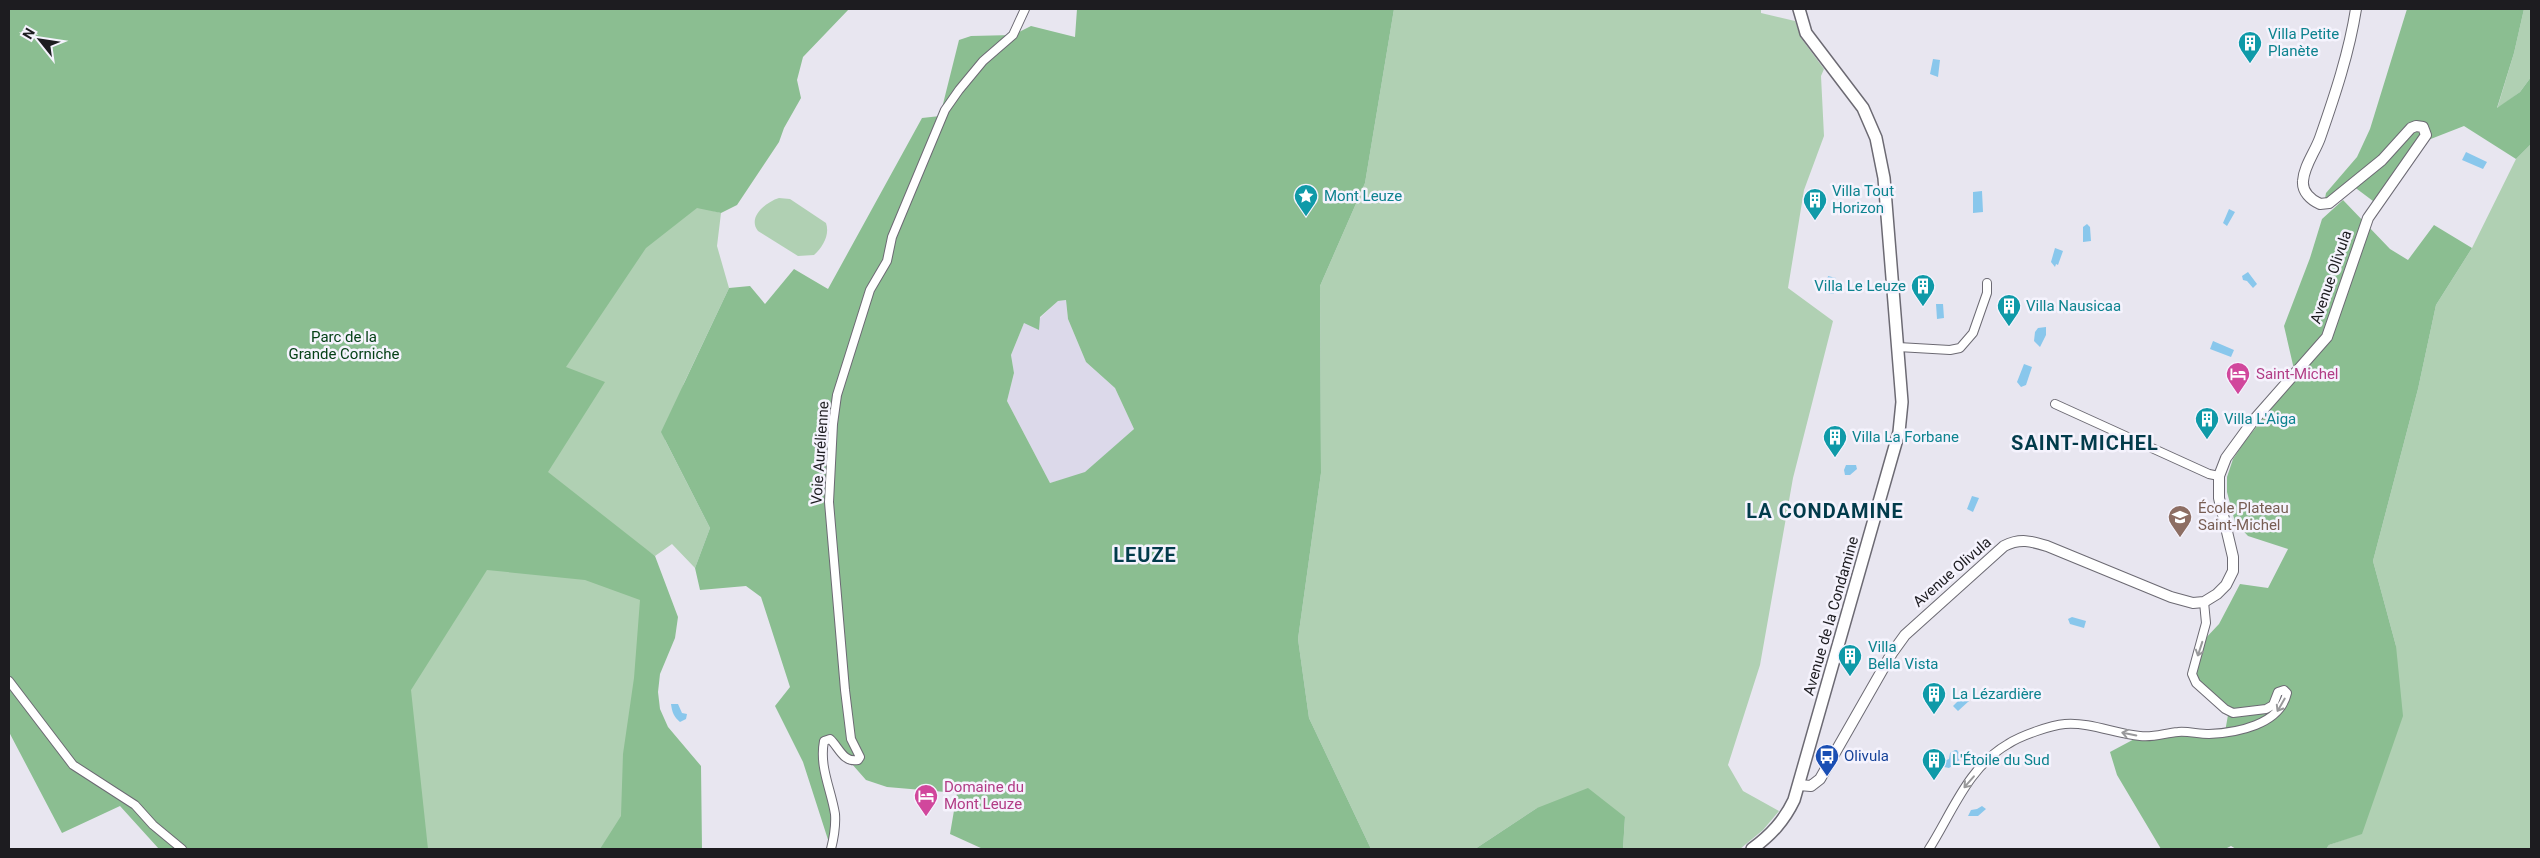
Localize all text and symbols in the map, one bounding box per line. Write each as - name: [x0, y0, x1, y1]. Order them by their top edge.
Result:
- north arrow: [15, 15, 65, 65]
- text: N: [19, 25, 38, 42]
- place label: Villa Petite Planète: [2268, 25, 2339, 60]
- building icon: Villa Petite Planète: [2237, 30, 2263, 64]
- place label: Villa Tout Horizon: [1832, 182, 1894, 217]
- place icon: Mont Leuze: [1293, 183, 1319, 217]
- place label: Mont Leuze: [1324, 187, 1402, 205]
- building icon: Villa Tout Horizon: [1802, 187, 1828, 221]
- street label: Avenue Olivula: [2307, 228, 2355, 326]
- building icon: Villa Le Leuze: [1910, 273, 1936, 307]
- place label: Villa Le Leuze: [1814, 277, 1906, 295]
- building icon: Villa Nausicaa: [1996, 293, 2022, 327]
- place label: Villa Nausicaa: [2026, 297, 2121, 315]
- park label: Parc de la Grande Corniche: [289, 328, 400, 363]
- hotel icon: Saint-Michel: [2225, 361, 2251, 395]
- place label: Saint-Michel: [2256, 365, 2339, 383]
- street label: Voie Aurélienne: [807, 401, 833, 505]
- building icon: Villa L'Aiga: [2194, 406, 2220, 440]
- place label: Villa L'Aiga: [2224, 410, 2296, 428]
- building icon: Villa La Forbane: [1822, 424, 1848, 458]
- place label: Villa La Forbane: [1852, 428, 1959, 446]
- district label: SAINT-MICHEL: [2011, 431, 2159, 455]
- district label: LA CONDAMINE: [1746, 499, 1904, 523]
- place label: École Plateau Saint-Michel: [2198, 499, 2289, 534]
- school or university icon: École Plateau Saint-Michel: [2167, 504, 2193, 538]
- street label: Avenue Olivula: [1909, 533, 1995, 611]
- street label: Avenue de la Condamine: [1800, 534, 1862, 698]
- district label: LEUZE: [1113, 543, 1177, 567]
- place label: Villa Bella Vista: [1868, 638, 1938, 673]
- one-way arrow: [2195, 641, 2205, 657]
- building icon: Villa Bella Vista: [1837, 643, 1863, 677]
- building icon: La Lézardière: [1921, 681, 1947, 715]
- place label: La Lézardière: [1952, 685, 2042, 703]
- one-way arrow: [2276, 698, 2286, 712]
- one-way arrow: [2121, 729, 2137, 739]
- bus stop icon: Olivula: [1814, 743, 1840, 777]
- place label: Olivula: [1844, 747, 1889, 765]
- building icon: L'Étoile du Sud: [1921, 747, 1947, 781]
- place label: L'Étoile du Sud: [1952, 751, 2050, 769]
- one-way arrow: [1964, 775, 1975, 788]
- place label: Domaine du Mont Leuze: [944, 778, 1024, 813]
- hotel icon: Domaine du Mont Leuze: [913, 783, 939, 817]

